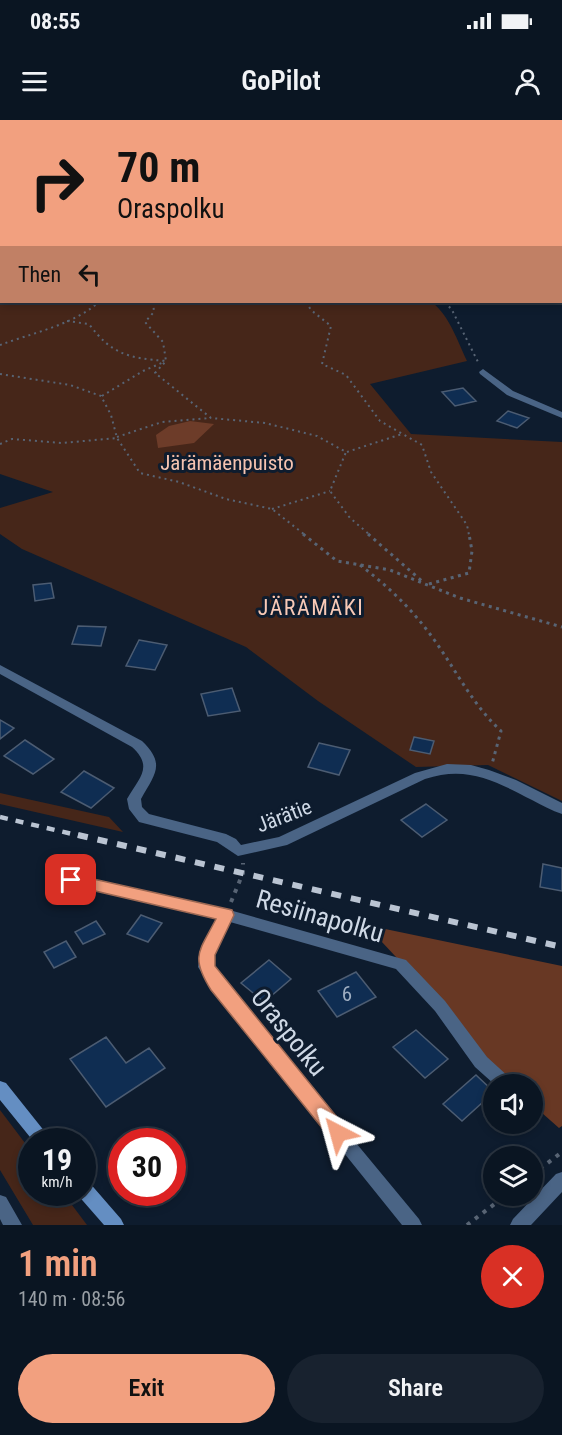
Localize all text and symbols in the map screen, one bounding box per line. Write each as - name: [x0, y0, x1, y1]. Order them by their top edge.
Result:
- text: 08:55: [30, 9, 81, 34]
- icon: menu: [18, 65, 51, 98]
- text: GoPilot: [241, 65, 321, 97]
- icon: person: [511, 65, 544, 98]
- text: 70 m: [117, 143, 200, 192]
- icon: right: [18, 144, 96, 222]
- text: Oraspolku: [117, 193, 224, 225]
- icon: left: [73, 258, 106, 291]
- text: Then: [18, 262, 61, 287]
- park label: Järämäenpuisto: [160, 451, 294, 475]
- district label: JÄRÄMÄKI: [258, 595, 364, 620]
- street label: Järätie: [253, 795, 315, 837]
- pin: [45, 854, 96, 905]
- icon: arrive: [54, 863, 87, 896]
- street label: Resiinapolku: [253, 884, 387, 948]
- street label: Oraspolku: [245, 982, 333, 1082]
- house number: 6: [342, 982, 352, 1006]
- map controls: [483, 1074, 543, 1206]
- button: sound: [483, 1074, 543, 1134]
- position arrow: [306, 1101, 370, 1165]
- speed limit sign: 30: [108, 1128, 186, 1206]
- text: 19: [42, 1142, 72, 1177]
- button: layers: [483, 1146, 543, 1206]
- text: km/h: [42, 1173, 72, 1191]
- text: 1 min: [18, 1243, 98, 1285]
- button: close: [481, 1245, 544, 1308]
- text: 140 m · 08:56: [18, 1287, 125, 1311]
- button: Exit: [18, 1354, 275, 1423]
- button: Share: [287, 1354, 544, 1423]

